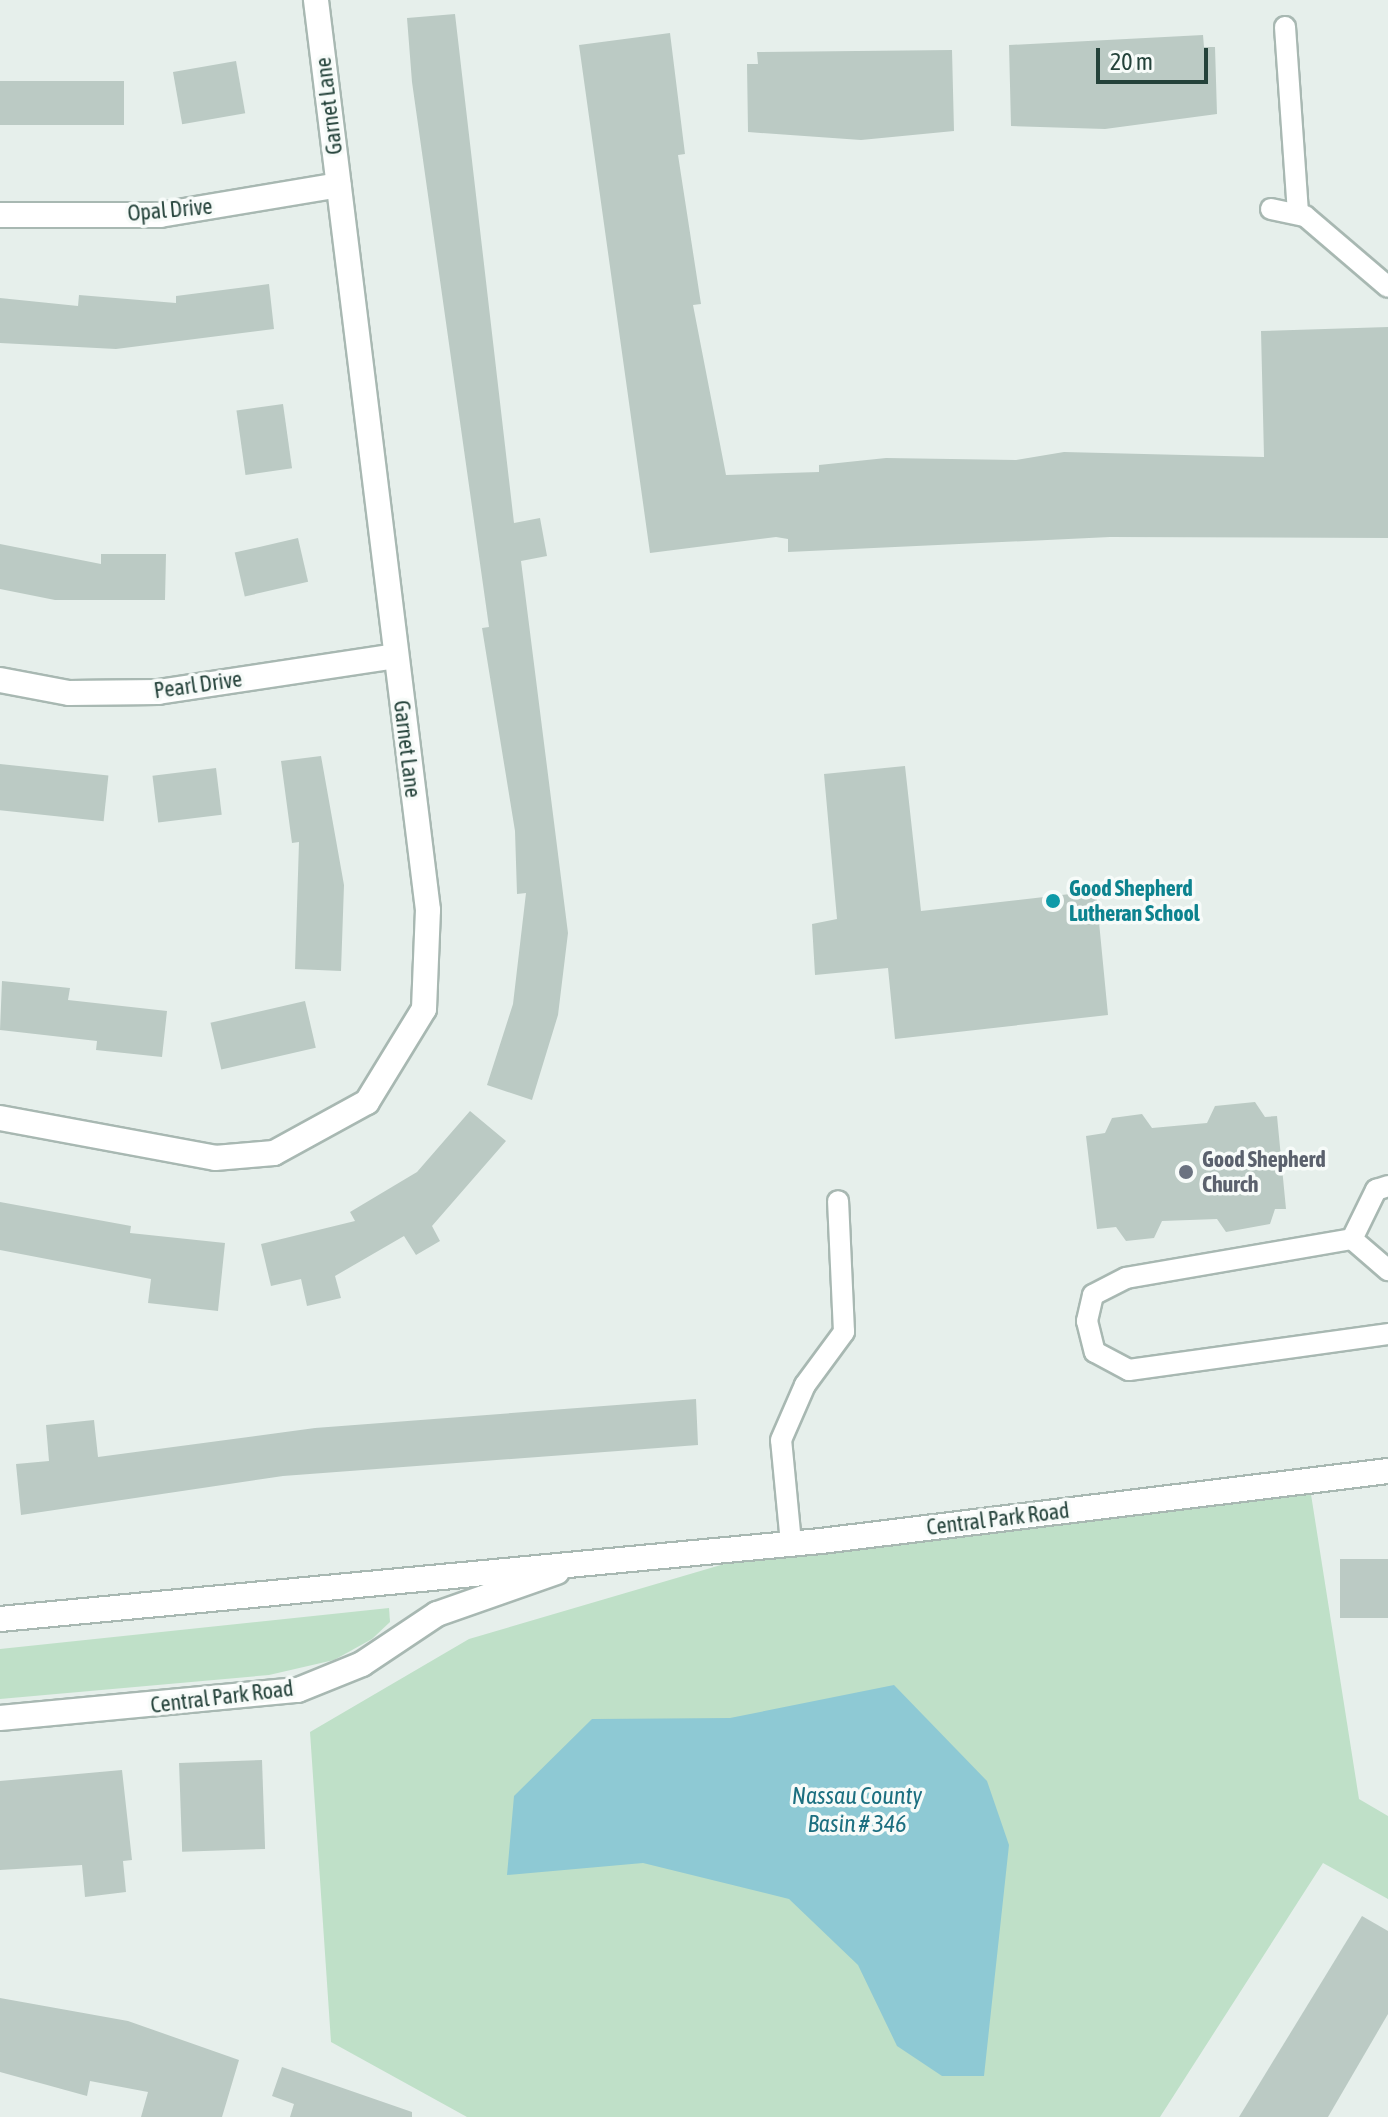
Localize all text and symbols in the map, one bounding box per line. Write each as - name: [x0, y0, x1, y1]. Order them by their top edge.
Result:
- scale bar: [1100, 32, 1212, 82]
- text: 20 m: [1110, 48, 1153, 75]
- street label: Garnet Lane: [310, 56, 348, 156]
- street label: Opal Drive: [126, 193, 214, 227]
- street label: Pearl Drive: [152, 666, 244, 704]
- street label: Garnet Lane: [388, 699, 426, 799]
- place label: Good Shepherd Lutheran School: [1069, 875, 1200, 926]
- marker: Good Shepherd Lutheran School: [1044, 892, 1062, 910]
- place label: Good Shepherd Church: [1202, 1146, 1326, 1198]
- marker: Good Shepherd Church: [1177, 1163, 1195, 1181]
- street label: Central Park Road: [925, 1497, 1071, 1541]
- street label: Central Park Road: [149, 1675, 295, 1719]
- water label: Nassau County Basin # 346: [792, 1782, 922, 1838]

